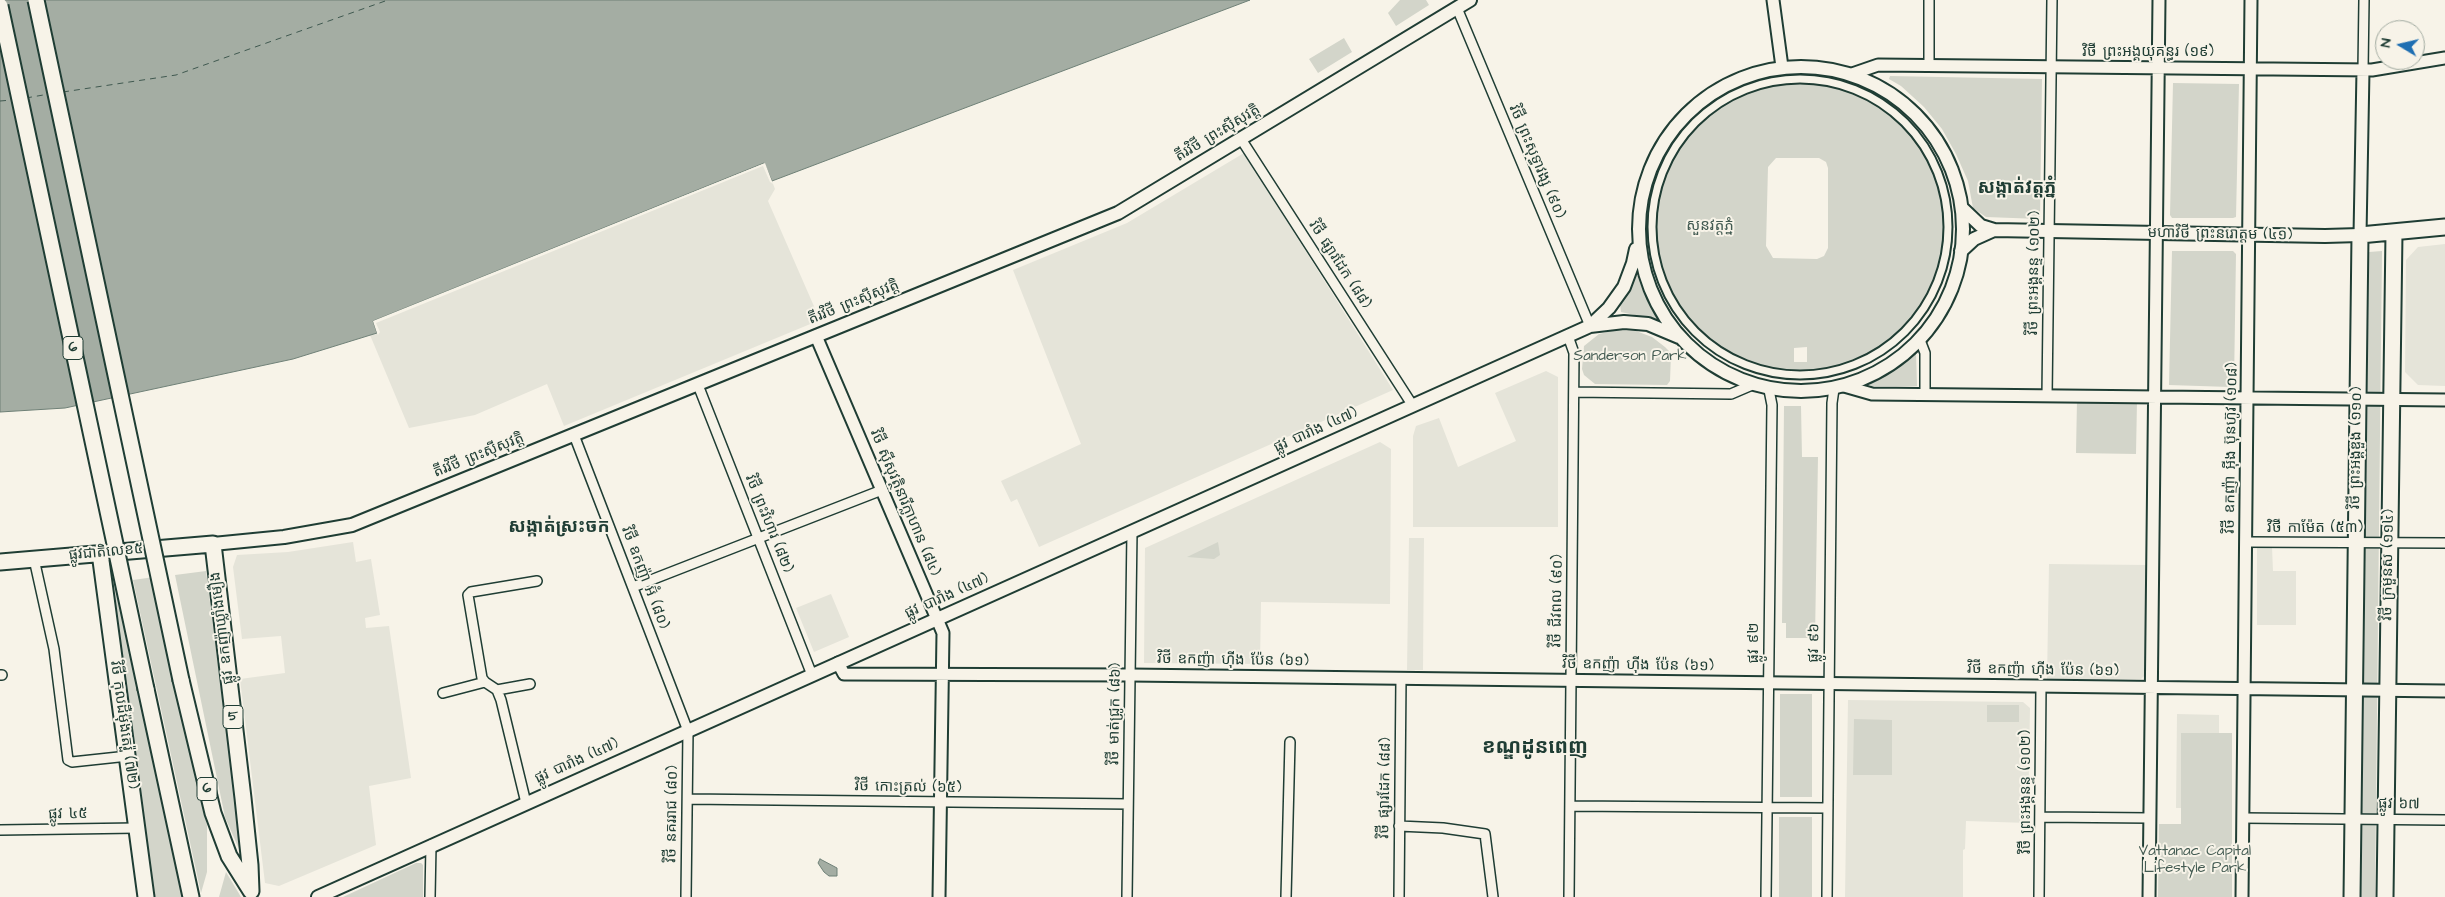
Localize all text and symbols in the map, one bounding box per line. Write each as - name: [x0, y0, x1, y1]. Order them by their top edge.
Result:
- north arrow: [2375, 20, 2425, 70]
- text: N: [2376, 37, 2397, 49]
- street label: វិថី ព្រះអង្គយុគន្ធរ (១៩): [2082, 44, 2214, 62]
- street label: តីរវិថី ព្រះស៊ីសុវត្តិ: [1172, 102, 1264, 166]
- street label: វិថី ព្រះសុទ្ធាវង្ស (៩០): [1504, 103, 1568, 221]
- district label: សង្កាត់វត្តភ្នំ: [1978, 178, 2056, 200]
- street label: វិថី ព្រះអង្គនន្ទ (១០២): [2025, 211, 2045, 335]
- street label: វិថី ផ្សារដែក (៨៨): [1304, 218, 1374, 312]
- park label: សួនវត្ដភ្នំ: [1686, 218, 1734, 236]
- street label: មហាវិថី ព្រះនរោត្តម (៤១): [2147, 225, 2293, 245]
- street label: តីរវិថី ព្រះស៊ីសុវត្តិ: [806, 277, 902, 329]
- road number: 6: [63, 336, 83, 359]
- park label: Sanderson Park: [1573, 348, 1687, 366]
- street label: វិថី ឧកញ៉ា អ៊ីង ប៊ុនហ៊ូវ (១០៨): [2222, 362, 2242, 534]
- street label: វិថី ព្រះអង្គឌួង (១១០): [2347, 387, 2367, 509]
- street label: ផ្លូវ បារាំង (៤៧): [1271, 404, 1361, 458]
- street label: វិថី ស៊ីសុវត្ថិនារីក្លាហាន (៨៤): [865, 427, 943, 579]
- street label: តីរវិថី ព្រះស៊ីសុវត្តិ: [431, 430, 527, 482]
- street label: វិថី ព្រះវិហារ (៨២): [740, 472, 796, 576]
- street label: វិថី ក្រមួនស (១១៤): [2379, 509, 2399, 621]
- district label: សង្កាត់ស្រះចក: [508, 517, 610, 539]
- street label: វិថី កាម៉ែត (៥៣): [2267, 520, 2363, 538]
- street label: វិថី ឧកញ៉ា អ៊ំ (៨០): [616, 524, 672, 632]
- street label: ផ្លូវជាតិលេខ៥: [68, 541, 144, 565]
- street label: វិថី ជីវពល (៩០): [1548, 554, 1568, 648]
- street label: ផ្លូវ បារាំង (៤៧): [902, 570, 992, 624]
- street label: ផ្លូវ ឧកញ៉ាឃ្លាំងមឿង: [207, 571, 239, 685]
- street label: ផ្លូវ ៩២: [1746, 622, 1764, 664]
- street label: ផ្លូវ ៩៦: [1806, 623, 1824, 663]
- street label: វិថី ឧកញ៉ា ហ៊ីង ប៉ែន (៦១): [1157, 651, 1309, 671]
- street label: វិថី ឧកញ៉ា ហ៊ីង ប៉ែន (៦១): [1562, 656, 1714, 676]
- street label: វិថី កុលដឺម៉ុងតេរ៉ួ (៧២): [105, 660, 141, 790]
- street label: វិថី ឧកញ៉ា ហ៊ីង ប៉ែន (៦១): [1967, 661, 2119, 681]
- street label: វិថី មាត់ជ្រូក (៨៦): [1106, 663, 1126, 765]
- road number: 5: [223, 706, 243, 729]
- street label: វិថី ព្រះអង្គនន្ទ (១០២): [2018, 730, 2036, 854]
- street label: ផ្លូវ បារាំង (៤៧): [532, 735, 622, 789]
- street label: វិថី ផ្សារដែក (៨៨): [1376, 737, 1396, 839]
- district label: ខណ្ឌដូនពេញ: [1482, 737, 1588, 761]
- street label: វិថី នគររាជ (៨០): [663, 765, 683, 863]
- road number: 6: [197, 778, 217, 801]
- street label: វិថី កោះត្រល់ (៦៥): [854, 778, 962, 798]
- street label: ផ្លូវ ៦៧: [2378, 796, 2420, 814]
- street label: ផ្លូវ ៤៥: [48, 806, 88, 824]
- park label: Vattanac Capital Lifestyle Park: [2139, 843, 2251, 878]

